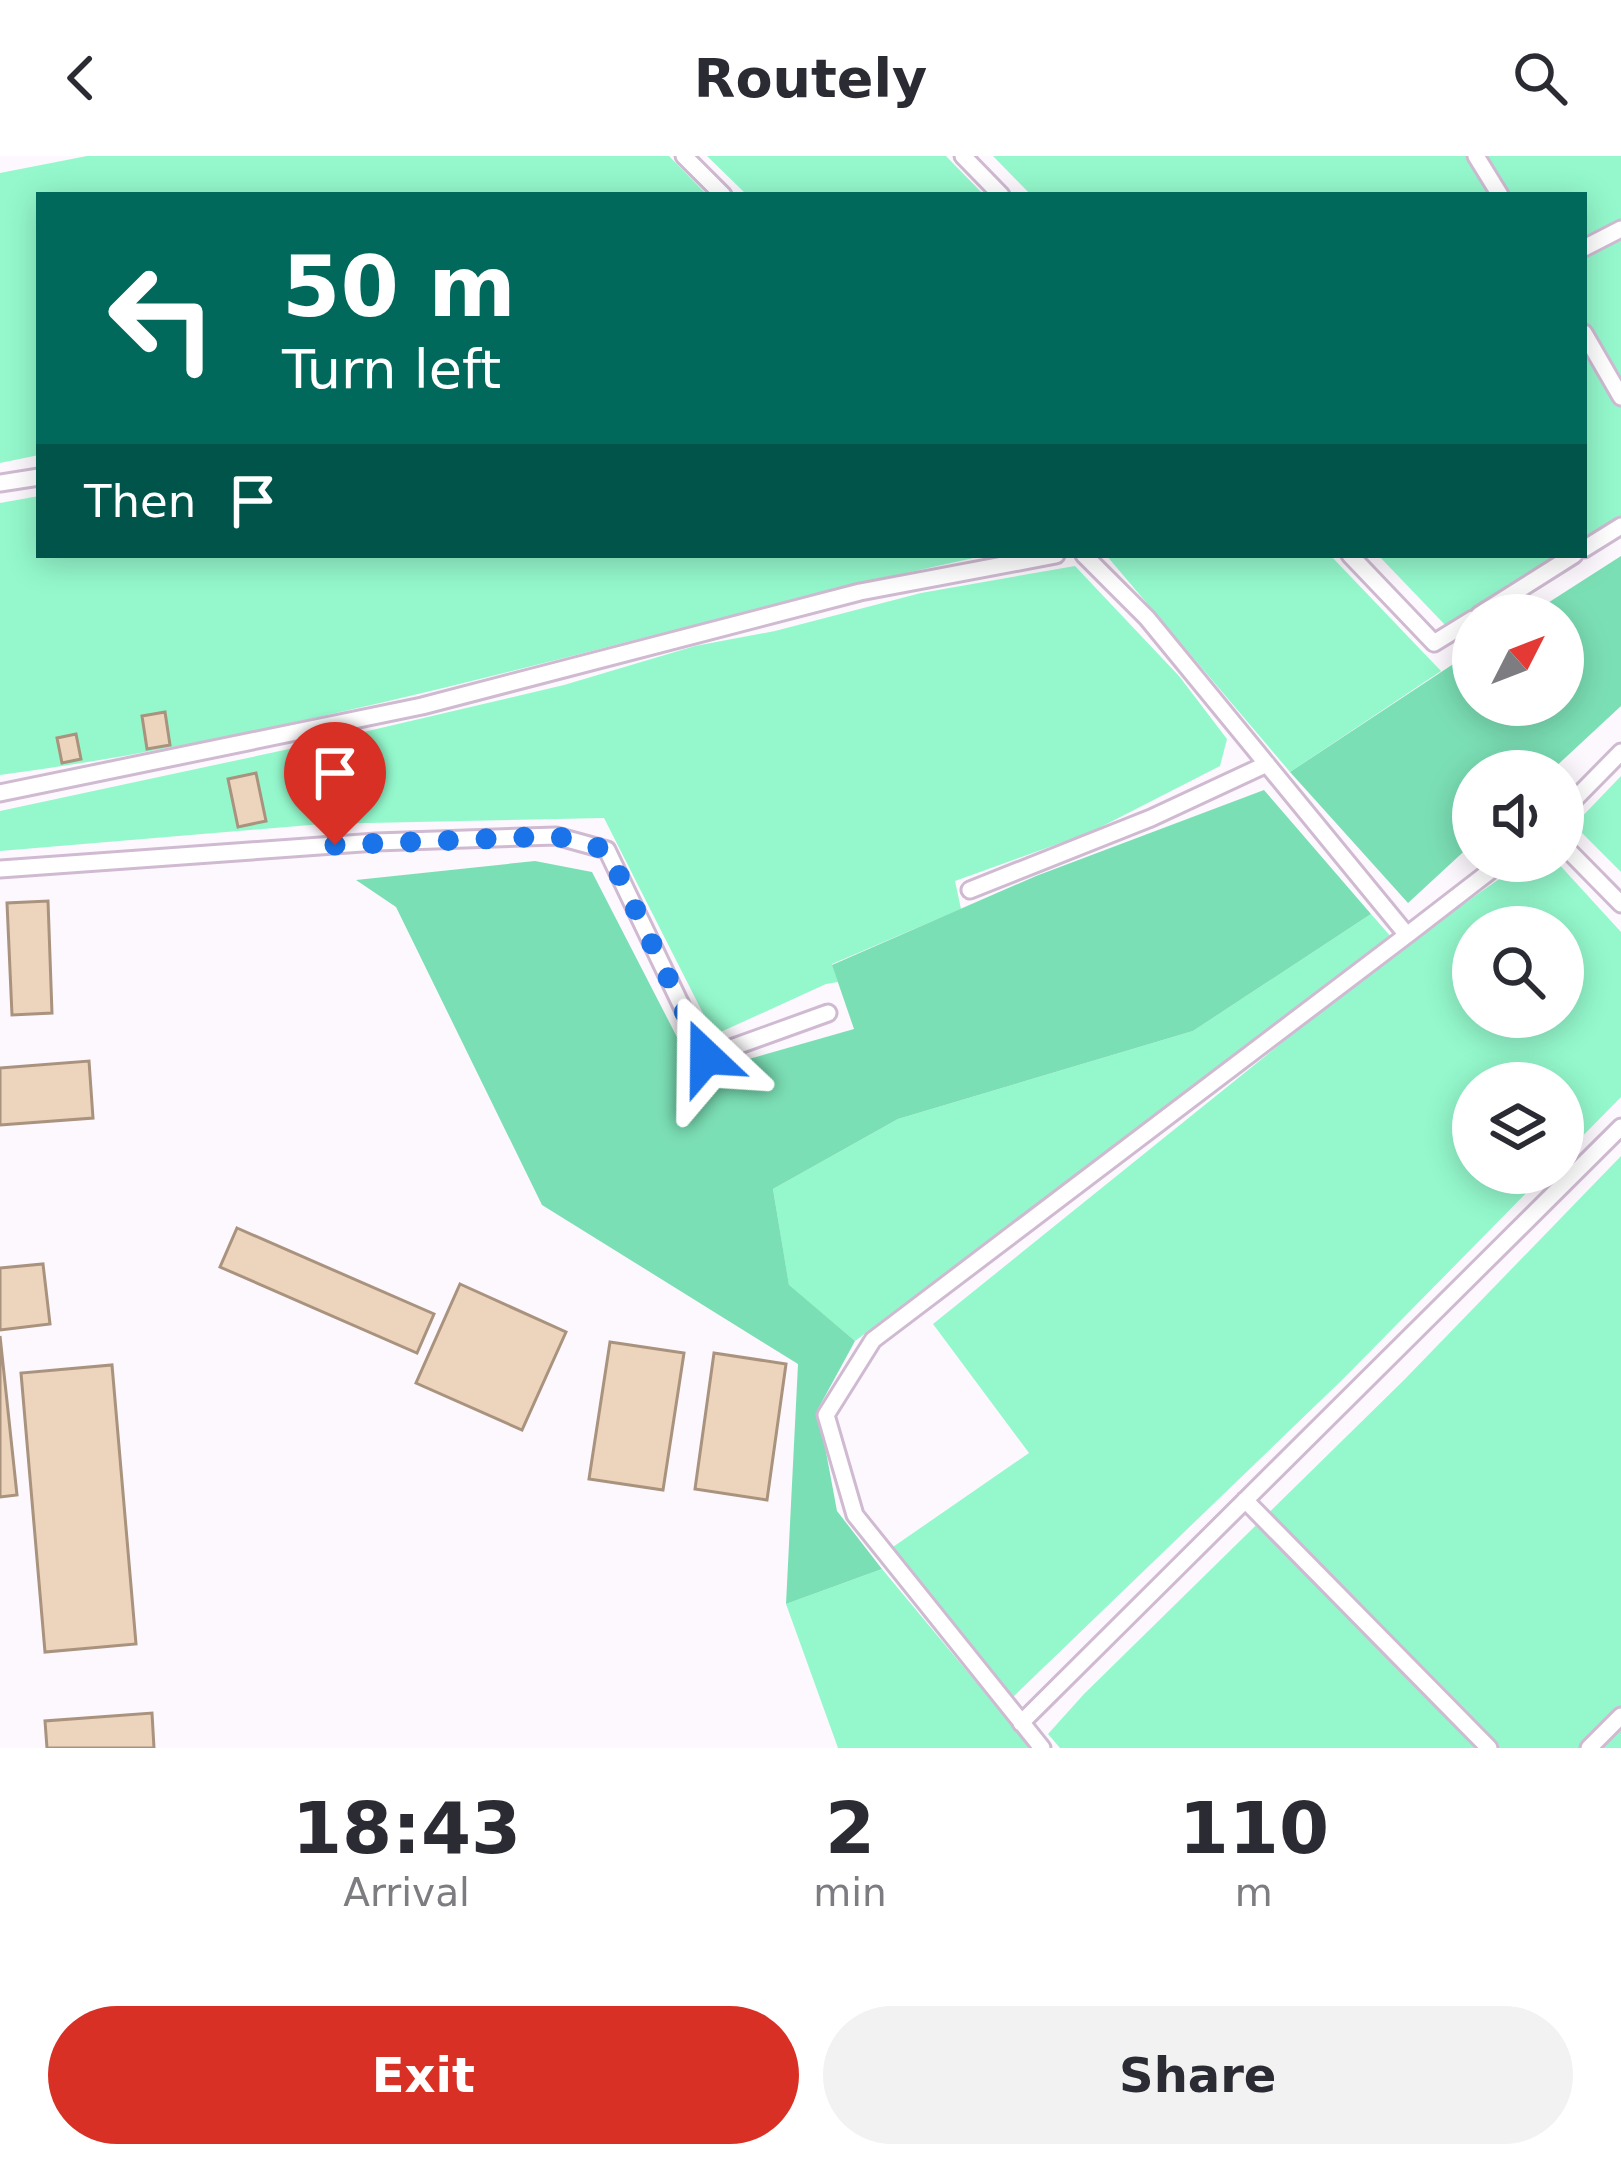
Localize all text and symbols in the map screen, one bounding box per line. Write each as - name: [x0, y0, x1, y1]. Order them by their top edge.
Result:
- icon: back: [48, 45, 114, 111]
- icon: search: [1507, 45, 1573, 111]
- text: Routely: [694, 47, 927, 110]
- text: 50 m: [282, 238, 516, 336]
- icon: left: [84, 240, 240, 396]
- text: Turn left: [282, 338, 501, 401]
- icon: arrive: [220, 468, 286, 534]
- text: Then: [84, 475, 196, 528]
- north arrow: [1452, 594, 1584, 726]
- map controls: [1452, 594, 1584, 1194]
- pin: [284, 722, 386, 845]
- icon: arrive: [302, 740, 368, 806]
- button: sound: [1452, 750, 1584, 882]
- button: search: [1452, 906, 1584, 1038]
- position arrow: [643, 994, 769, 1120]
- button: layers: [1452, 1062, 1584, 1194]
- text: 18:43: [292, 1786, 521, 1870]
- text: 2: [825, 1786, 875, 1870]
- text: 110: [1179, 1786, 1329, 1870]
- text: Arrival: [343, 1870, 470, 1915]
- text: min: [813, 1870, 887, 1915]
- text: m: [1235, 1870, 1273, 1915]
- button: Exit: [48, 2006, 799, 2144]
- button: Share: [823, 2006, 1573, 2144]

